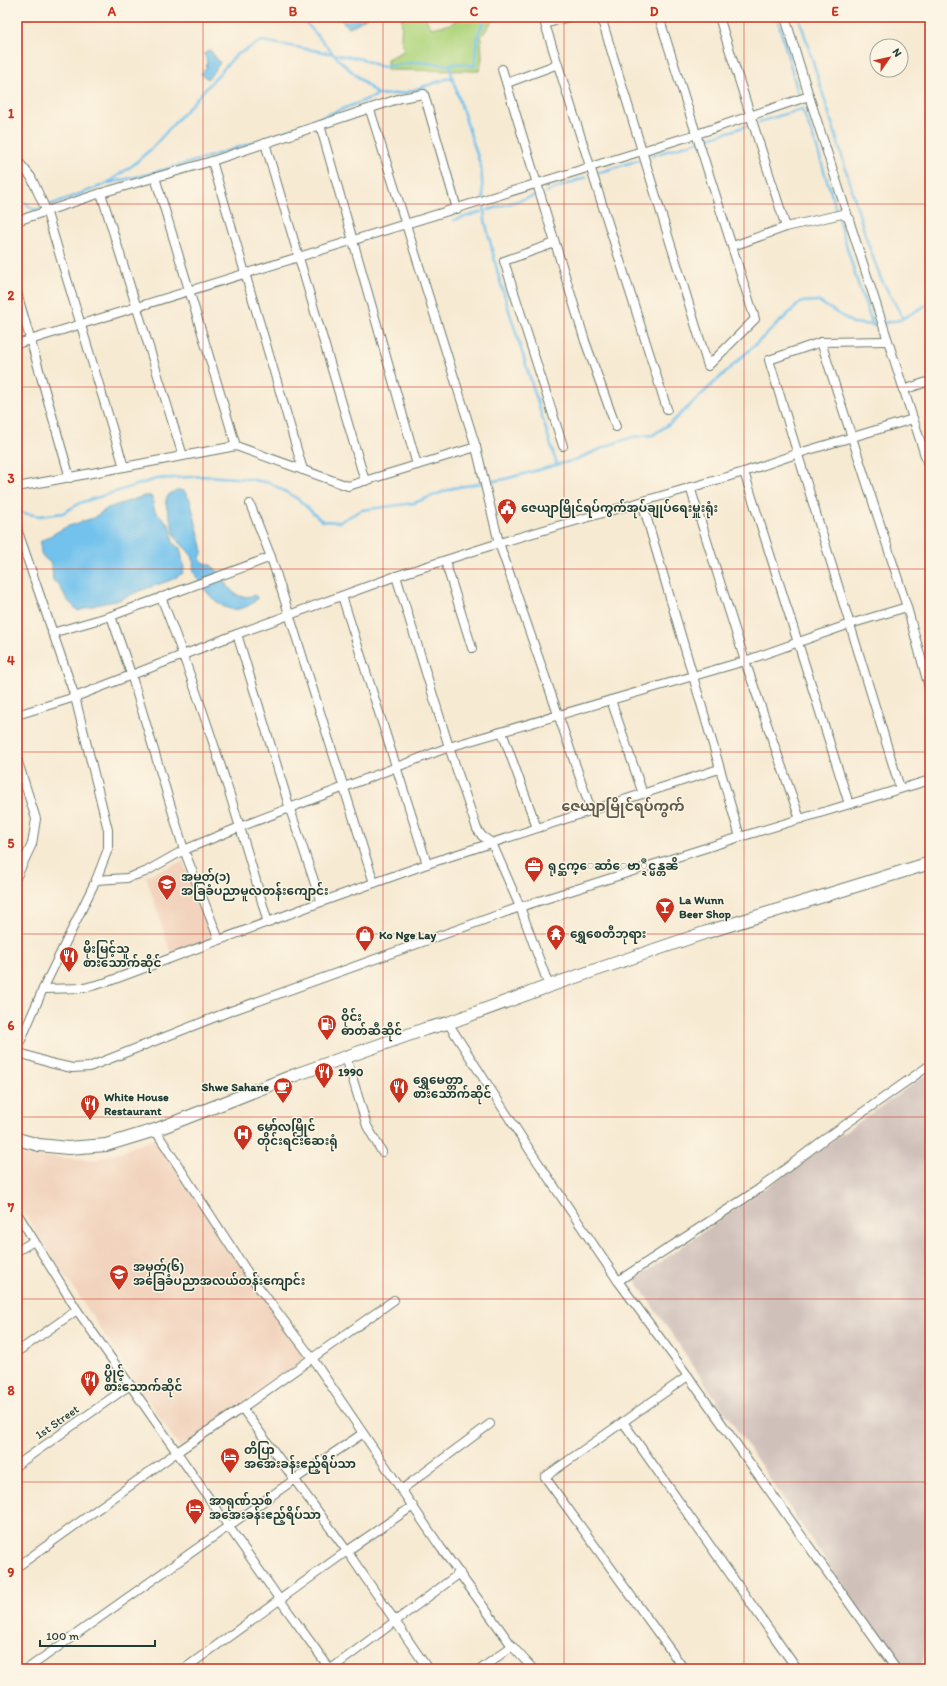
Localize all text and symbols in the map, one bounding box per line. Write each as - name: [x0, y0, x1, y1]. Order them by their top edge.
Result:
- text: A: [107, 4, 117, 19]
- text: B: [289, 4, 298, 19]
- text: C: [470, 4, 479, 19]
- text: D: [650, 4, 659, 19]
- text: E: [831, 4, 839, 19]
- north arrow: [869, 38, 909, 78]
- text: N: [889, 46, 904, 59]
- text: 1: [8, 106, 14, 121]
- text: 2: [8, 288, 15, 303]
- text: 3: [7, 471, 15, 486]
- public building icon: ဇေယျာမြိုင်ရပ်ကွက်အုပ်ချုပ်ရေးမှူးရုံး: [496, 497, 518, 525]
- place label: ဇေယျာမြိုင်ရပ်ကွက်အုပ်ချုပ်ရေးမှူးရုံး: [521, 498, 718, 519]
- text: 4: [7, 653, 15, 668]
- district label: ဇေယျာမြိုင်ရပ်ကွက်: [561, 796, 685, 818]
- text: 5: [8, 836, 15, 851]
- office icon: ရုင္ဆက္ေဆာံေဗာ္ဍဳင္မန္တၼိ: [523, 855, 545, 883]
- place label: ရုင္ဆက္ေဆာံေဗာ္ဍဳင္မန္တၼိ: [548, 857, 679, 877]
- place label: အမှတ်(၁) အခြခံပညာမူလတန်းကျောင်း: [181, 867, 329, 902]
- school or university icon: အမှတ်(၁) အခြခံပညာမူလတန်းကျောင်း: [156, 873, 178, 901]
- place label: La Wunn Beer Shop: [679, 893, 732, 922]
- bar icon: La Wunn Beer Shop: [654, 896, 676, 924]
- temple icon: ရွှေစေတီဘုရား: [545, 923, 567, 951]
- shop icon: Ko Nge Lay: [354, 924, 376, 952]
- place label: ရွှေစေတီဘုရား: [570, 925, 646, 945]
- place label: Ko Nge Lay: [379, 928, 436, 943]
- place label: မိုးမြင့်သူ စားသောက်ဆိုင်: [83, 939, 161, 974]
- restaurant icon: မိုးမြင့်သူ စားသောက်ဆိုင်: [58, 945, 80, 973]
- place label: ဝိုင်း ဓာတ်ဆီဆိုင်: [341, 1007, 402, 1042]
- fuel station icon: ဝိုင်း ဓာတ်ဆီဆိုင်: [316, 1013, 338, 1041]
- text: 6: [8, 1018, 15, 1033]
- restaurant icon: 1990: [313, 1061, 335, 1089]
- place label: 1990: [338, 1065, 364, 1079]
- place label: ရွှေမေတ္တာ စားသောက်ဆိုင်: [413, 1073, 491, 1105]
- cafe icon: Shwe Sahane: [272, 1076, 294, 1104]
- restaurant icon: ရွှေမေတ္တာ စားသောက်ဆိုင်: [388, 1076, 410, 1104]
- place label: Shwe Sahane: [201, 1080, 269, 1094]
- place label: White House Restaurant: [104, 1090, 169, 1118]
- restaurant icon: White House Restaurant: [79, 1093, 101, 1121]
- place label: မော်လမြိုင် တိုင်းရင်းဆေးရုံ: [257, 1117, 338, 1152]
- hospital icon: မော်လမြိုင် တိုင်းရင်းဆေးရုံ: [232, 1123, 254, 1151]
- text: 7: [7, 1200, 15, 1215]
- place label: အမှတ်(၆) အခြေခံပညာအလယ်တန်းကျောင်း: [133, 1257, 305, 1292]
- school or university icon: အမှတ်(၆) အခြေခံပညာအလယ်တန်းကျောင်း: [108, 1263, 130, 1291]
- place label: ပွိုင့် စားသောက်ဆိုင်: [104, 1363, 182, 1398]
- restaurant icon: ပွိုင့် စားသောက်ဆိုင်: [79, 1369, 101, 1397]
- text: 8: [7, 1383, 15, 1398]
- street label: 1st Street: [32, 1402, 82, 1442]
- place label: တိပြာ အအေးခန်းဧည့်ရိပ်သာ: [244, 1441, 356, 1474]
- hotel icon: တိပြာ အအေးခန်းဧည့်ရိပ်သာ: [219, 1446, 241, 1474]
- place label: အာရုဏ်သစ် အအေးခန်းဧည့်ရိပ်သာ: [209, 1491, 321, 1525]
- hotel icon: အာရုဏ်သစ် အအေးခန်းဧည့်ရိပ်သာ: [184, 1497, 206, 1525]
- text: 9: [8, 1565, 15, 1580]
- scale bar: [40, 1622, 155, 1648]
- text: 100 m: [46, 1629, 79, 1643]

